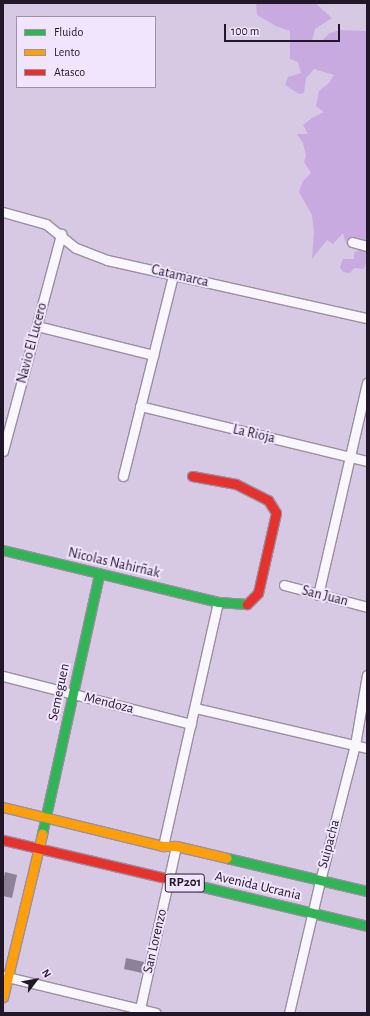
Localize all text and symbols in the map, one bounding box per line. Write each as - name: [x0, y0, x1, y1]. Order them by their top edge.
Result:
- legend: [16, 16, 156, 88]
- scale bar: [226, 16, 342, 42]
- text: 100 m: [231, 25, 259, 37]
- text: Fluido: [54, 26, 83, 38]
- text: Lento: [54, 46, 80, 58]
- text: Atasco: [54, 66, 85, 78]
- street label: Catamarca: [150, 261, 210, 291]
- street label: Navio El Lucero: [13, 301, 51, 385]
- street label: La Rioja: [231, 421, 277, 447]
- street label: Nicolas Nahirñak: [66, 544, 162, 582]
- street label: San Juan: [300, 582, 350, 610]
- street label: Semeguen: [45, 662, 73, 722]
- street label: Mendoza: [82, 689, 136, 717]
- street label: Suipacha: [314, 818, 344, 870]
- street label: Avenida Ucrania: [213, 868, 303, 904]
- road number: RP201: [164, 872, 206, 894]
- street label: San Lorenzo: [139, 907, 171, 975]
- north arrow: [16, 960, 56, 1000]
- text: N: [40, 967, 53, 980]

